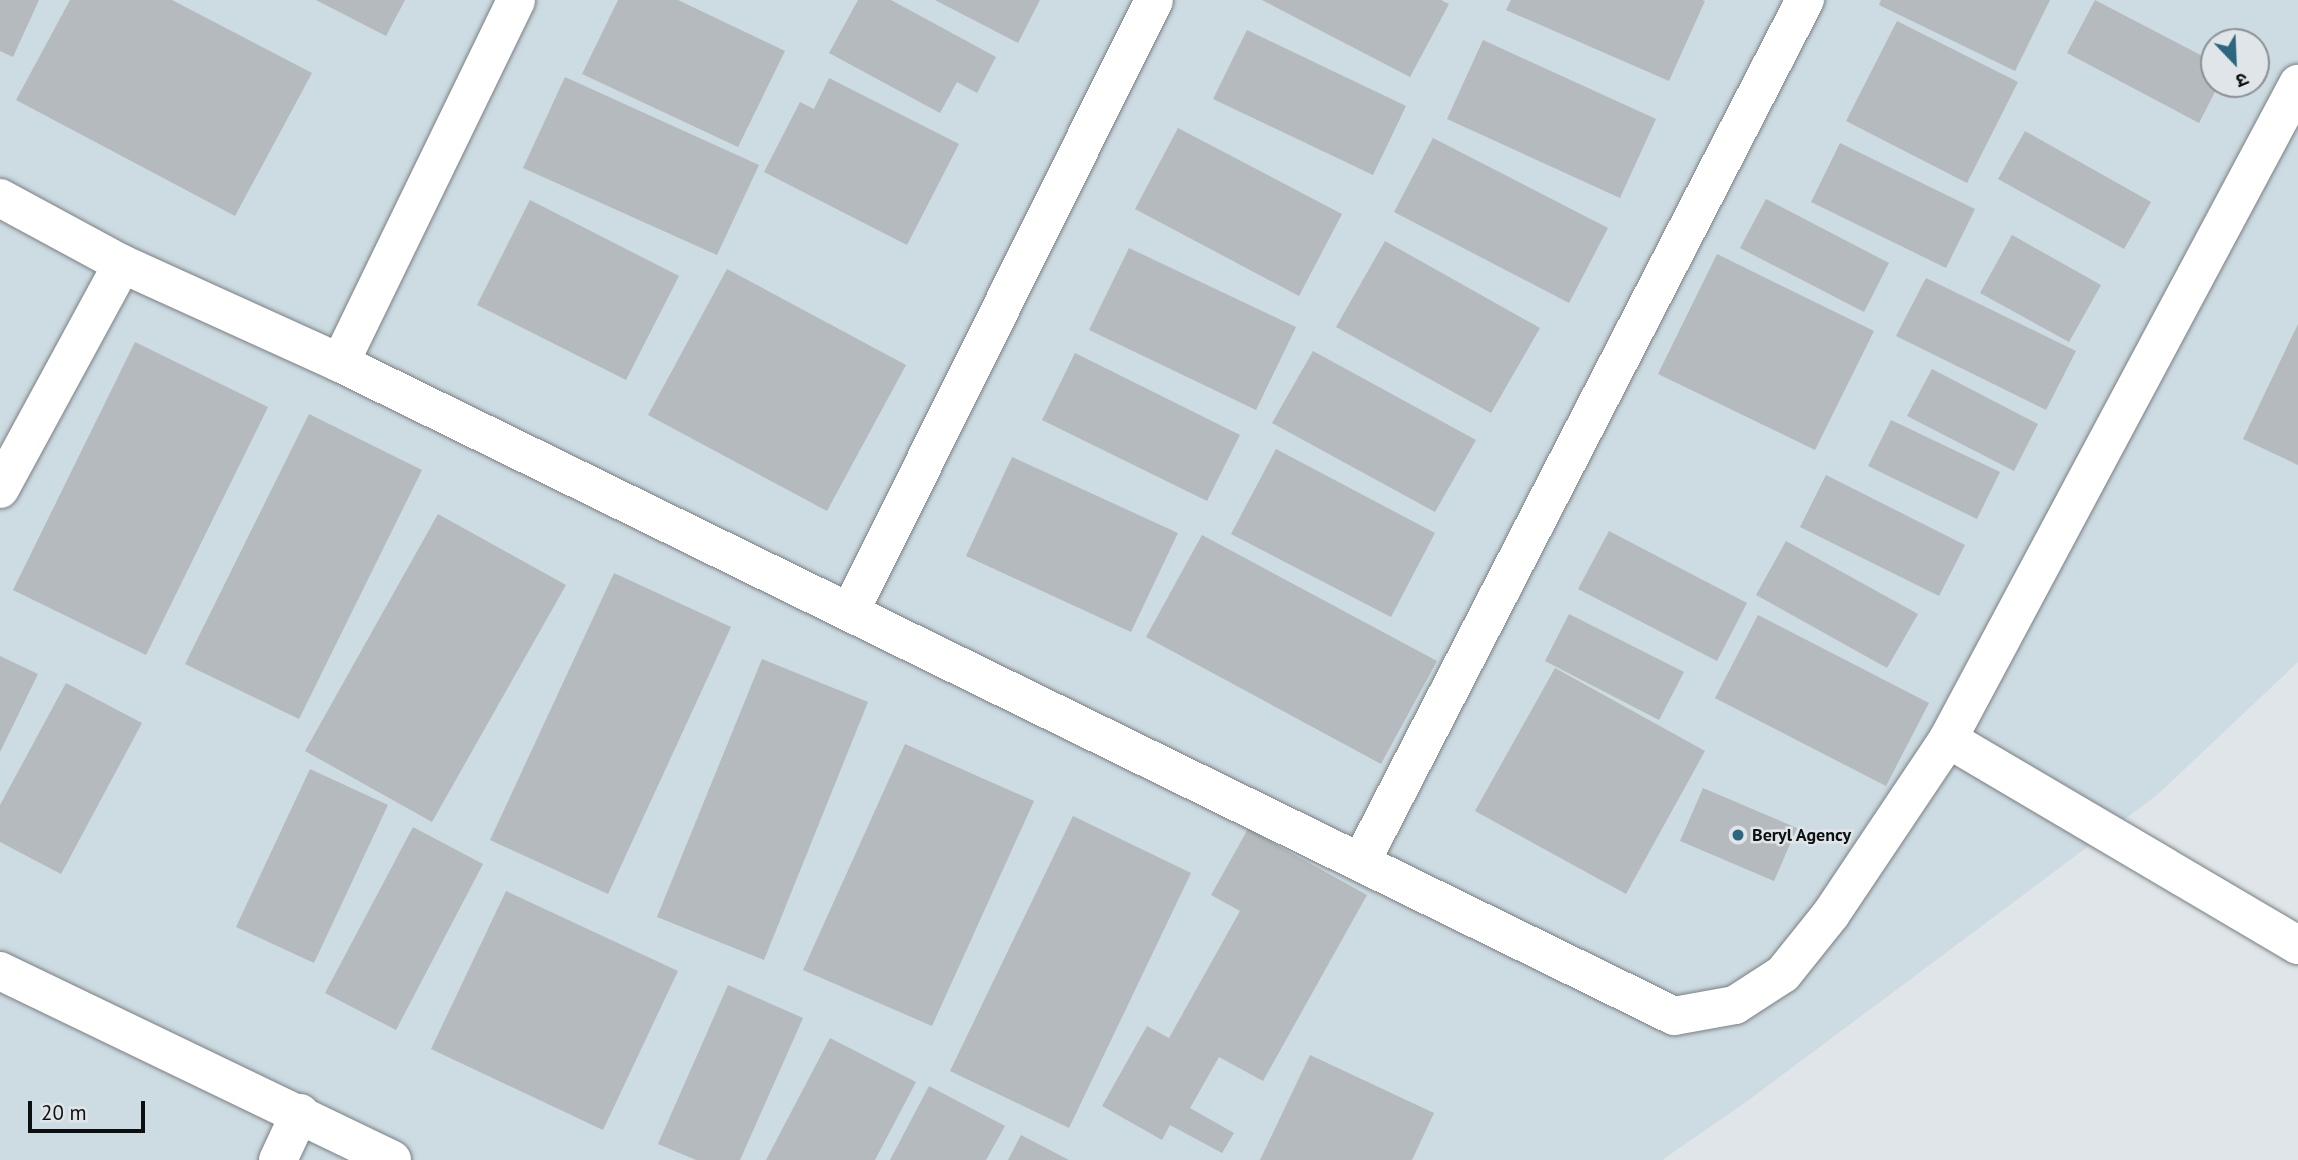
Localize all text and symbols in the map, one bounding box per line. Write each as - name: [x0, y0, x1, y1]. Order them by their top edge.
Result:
- north arrow: [2200, 28, 2270, 98]
- text: उ: [2233, 67, 2252, 94]
- place label: Beryl Agency: [1752, 824, 1852, 846]
- marker: Beryl Agency: [1730, 827, 1746, 843]
- scale bar: [32, 1086, 149, 1130]
- text: 20 m: [41, 1099, 87, 1126]

